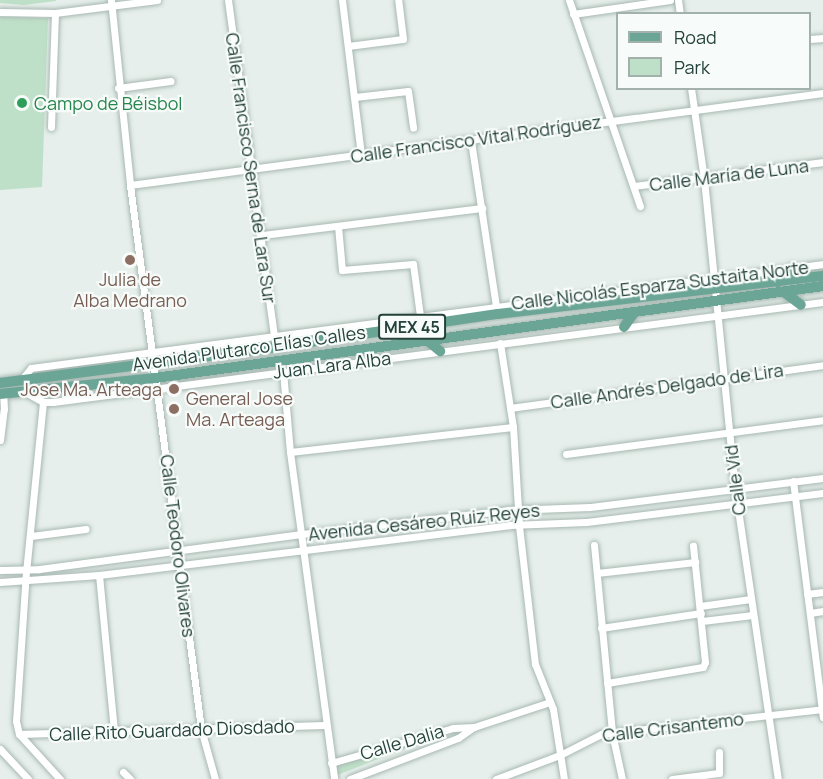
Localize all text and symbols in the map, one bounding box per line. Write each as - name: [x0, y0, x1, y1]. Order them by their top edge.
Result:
- legend: [616, 12, 811, 90]
- text: Road: [674, 25, 717, 49]
- street label: Calle Francisco Serna de Lara Sur: [221, 31, 281, 305]
- text: Park: [674, 55, 710, 79]
- place label: Campo de Béisbol: [34, 92, 183, 114]
- marker: Campo de Béisbol: [15, 96, 29, 110]
- street label: Calle Francisco Vital Rodríguez: [349, 111, 603, 167]
- street label: Calle María de Luna: [648, 155, 810, 195]
- marker: Julia de Alba Medrano: [123, 253, 137, 267]
- street label: Calle Nicolás Esparza Sustaita Norte: [510, 256, 810, 314]
- place label: Julia de Alba Medrano: [73, 269, 187, 312]
- road number: MEX 45: [378, 314, 446, 340]
- street label: Avenida Plutarco Elías Calles: [131, 321, 367, 375]
- street label: Juan Lara Alba: [272, 347, 392, 383]
- street label: Calle Andrés Delgado de Lira: [549, 359, 785, 413]
- place label: Jose Ma. Arteaga: [21, 378, 162, 400]
- marker: Jose Ma. Arteaga: [167, 382, 181, 396]
- place label: General Jose Ma. Arteaga: [186, 388, 293, 430]
- marker: General Jose Ma. Arteaga: [167, 402, 181, 416]
- street label: Calle Vid: [720, 444, 750, 516]
- street label: Calle Teodoro Olivares: [156, 453, 200, 639]
- street label: Avenida Cesáreo Ruiz Reyes: [307, 499, 541, 545]
- street label: Calle Crisantemo: [601, 708, 745, 746]
- street label: Calle Rito Guardado Diosdado: [49, 715, 295, 745]
- street label: Calle Dalia: [358, 720, 446, 764]

